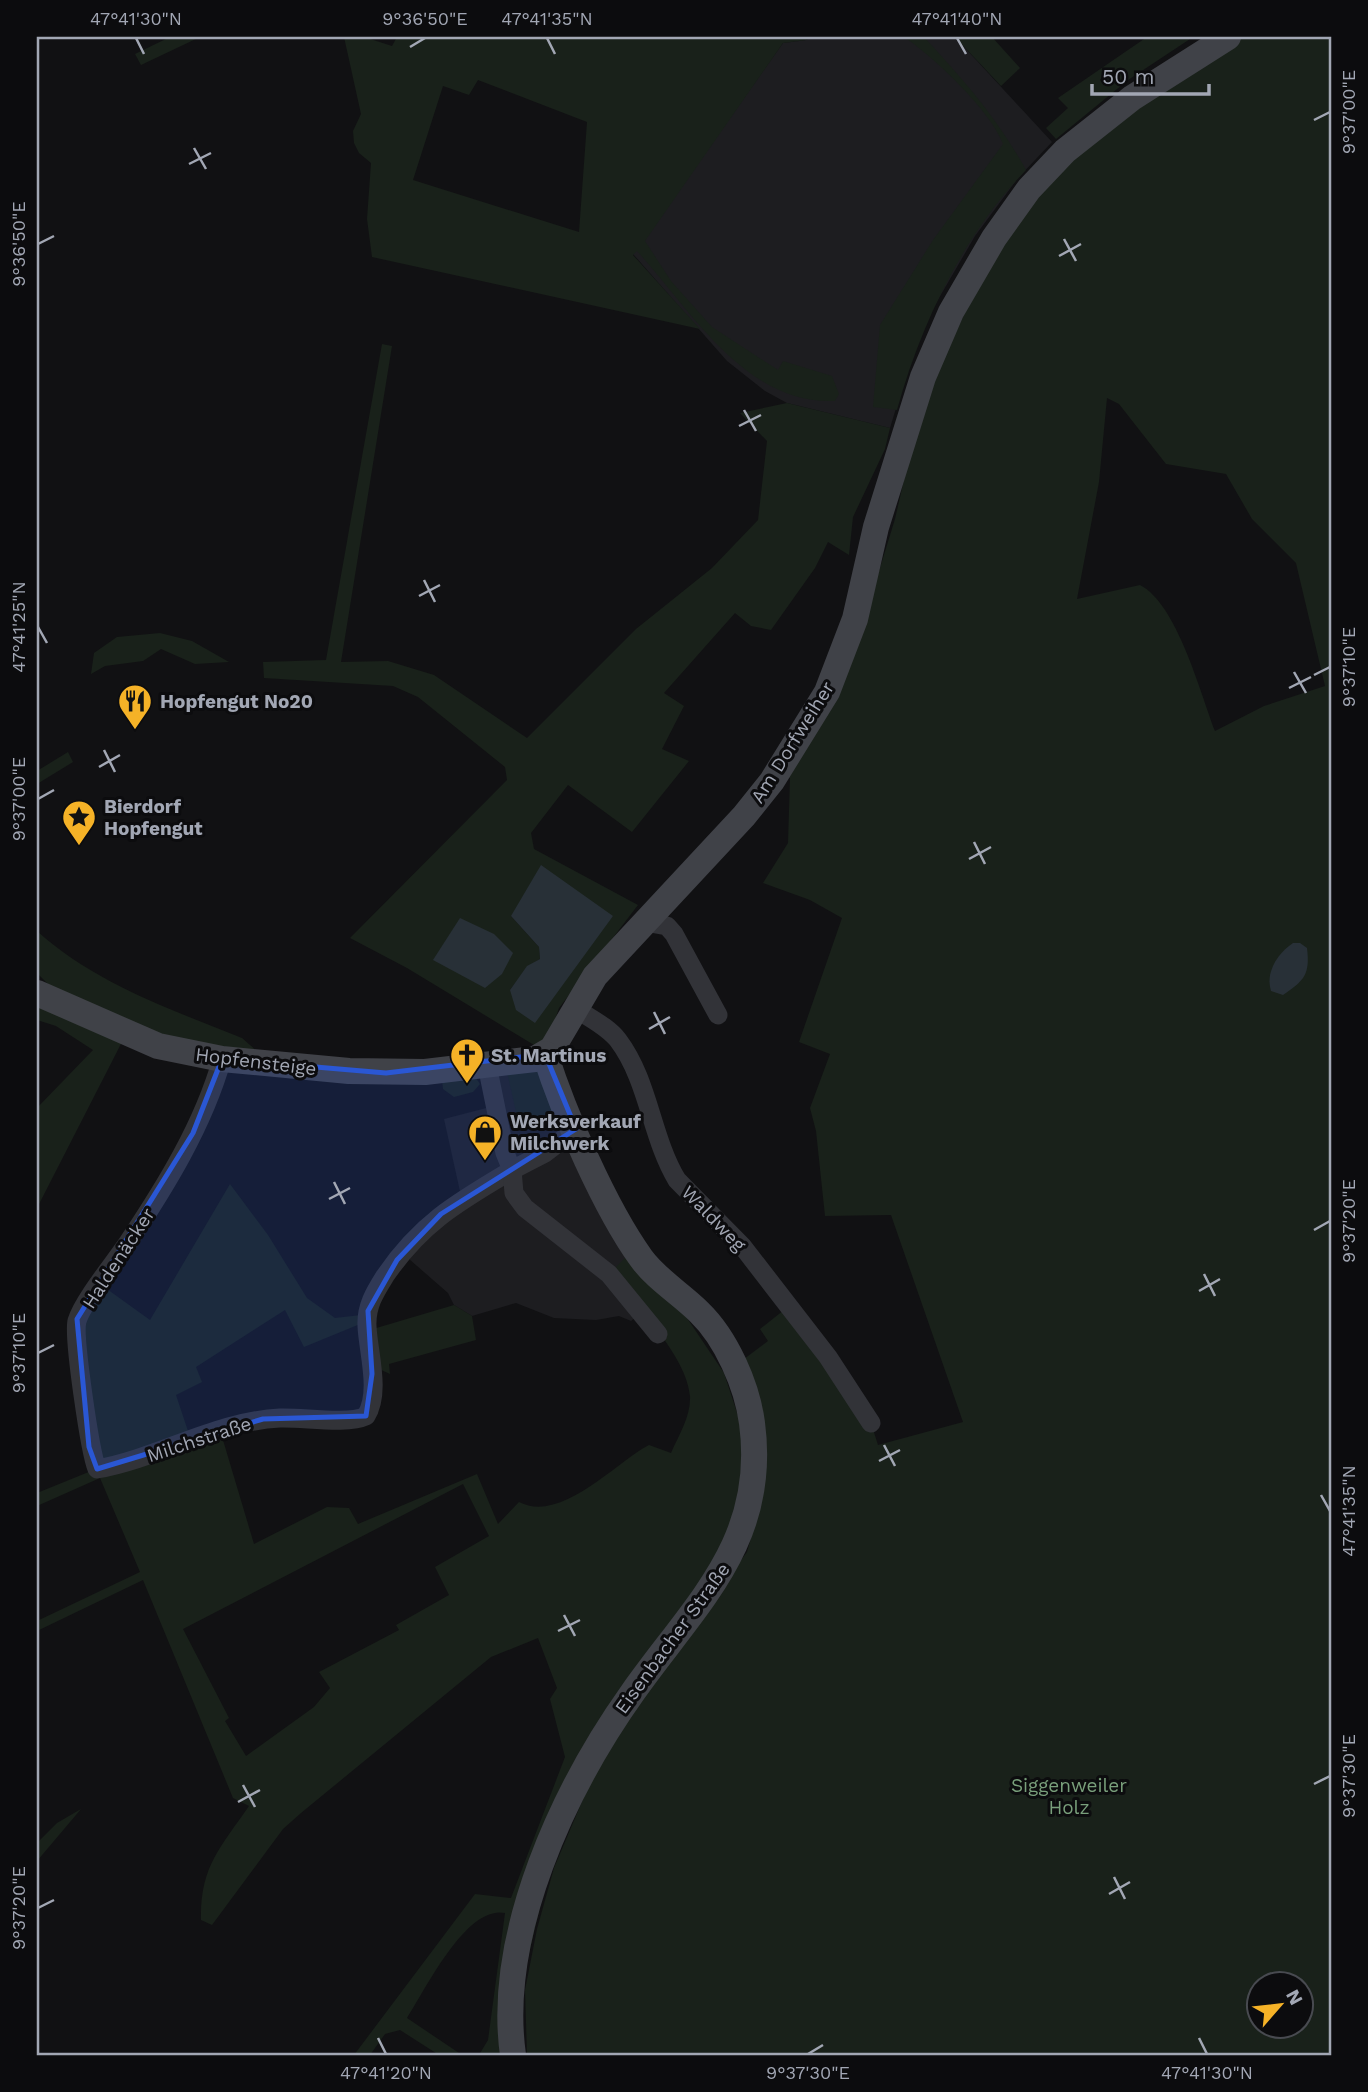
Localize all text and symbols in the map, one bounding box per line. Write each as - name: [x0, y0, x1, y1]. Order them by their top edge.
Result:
- text: 47°41'30"N: [90, 8, 182, 29]
- text: 9°36'50"E: [382, 8, 468, 29]
- text: 47°41'35"N: [501, 8, 593, 29]
- text: 47°41'40"N: [912, 8, 1003, 29]
- scale bar: [1092, 52, 1209, 96]
- text: 50 m: [1102, 64, 1154, 89]
- text: 9°37'00"E: [1338, 70, 1359, 154]
- text: 9°36'50"E: [8, 201, 29, 287]
- text: 47°41'25"N: [8, 581, 29, 673]
- text: 9°37'10"E: [1338, 627, 1359, 707]
- street label: Am Dorfweiher: [746, 677, 839, 808]
- restaurant icon: Hopfengut No20: [116, 682, 154, 731]
- place label: Hopfengut No20: [160, 690, 313, 713]
- text: 9°37'00"E: [8, 757, 29, 841]
- place label: Bierdorf Hopfengut: [104, 795, 203, 840]
- place icon: Bierdorf Hopfengut: [60, 798, 98, 847]
- church icon: St. Martinus: [448, 1036, 486, 1085]
- street label: Hopfensteige: [194, 1043, 318, 1080]
- place label: St. Martinus: [491, 1044, 606, 1067]
- place label: Werksverkauf Milchwerk: [510, 1110, 641, 1155]
- shop icon: Werksverkauf Milchwerk: [466, 1113, 504, 1162]
- text: 9°37'20"E: [1338, 1179, 1359, 1263]
- street label: Waldweg: [677, 1181, 751, 1257]
- street label: Haldenäcker: [77, 1203, 160, 1313]
- text: 9°37'10"E: [8, 1313, 29, 1393]
- street label: Milchstraße: [144, 1412, 254, 1467]
- text: 47°41'35"N: [1338, 1465, 1359, 1557]
- street label: Eisenbacher Straße: [610, 1558, 735, 1718]
- text: 9°37'30"E: [1338, 1734, 1359, 1818]
- park label: Siggenweiler Holz: [1011, 1774, 1127, 1819]
- text: 9°37'20"E: [8, 1866, 29, 1950]
- north arrow: [1246, 1969, 1316, 2039]
- text: N: [1281, 1986, 1308, 2009]
- text: 47°41'20"N: [340, 2062, 432, 2083]
- text: 9°37'30"E: [766, 2062, 850, 2083]
- text: 47°41'30"N: [1161, 2062, 1253, 2083]

